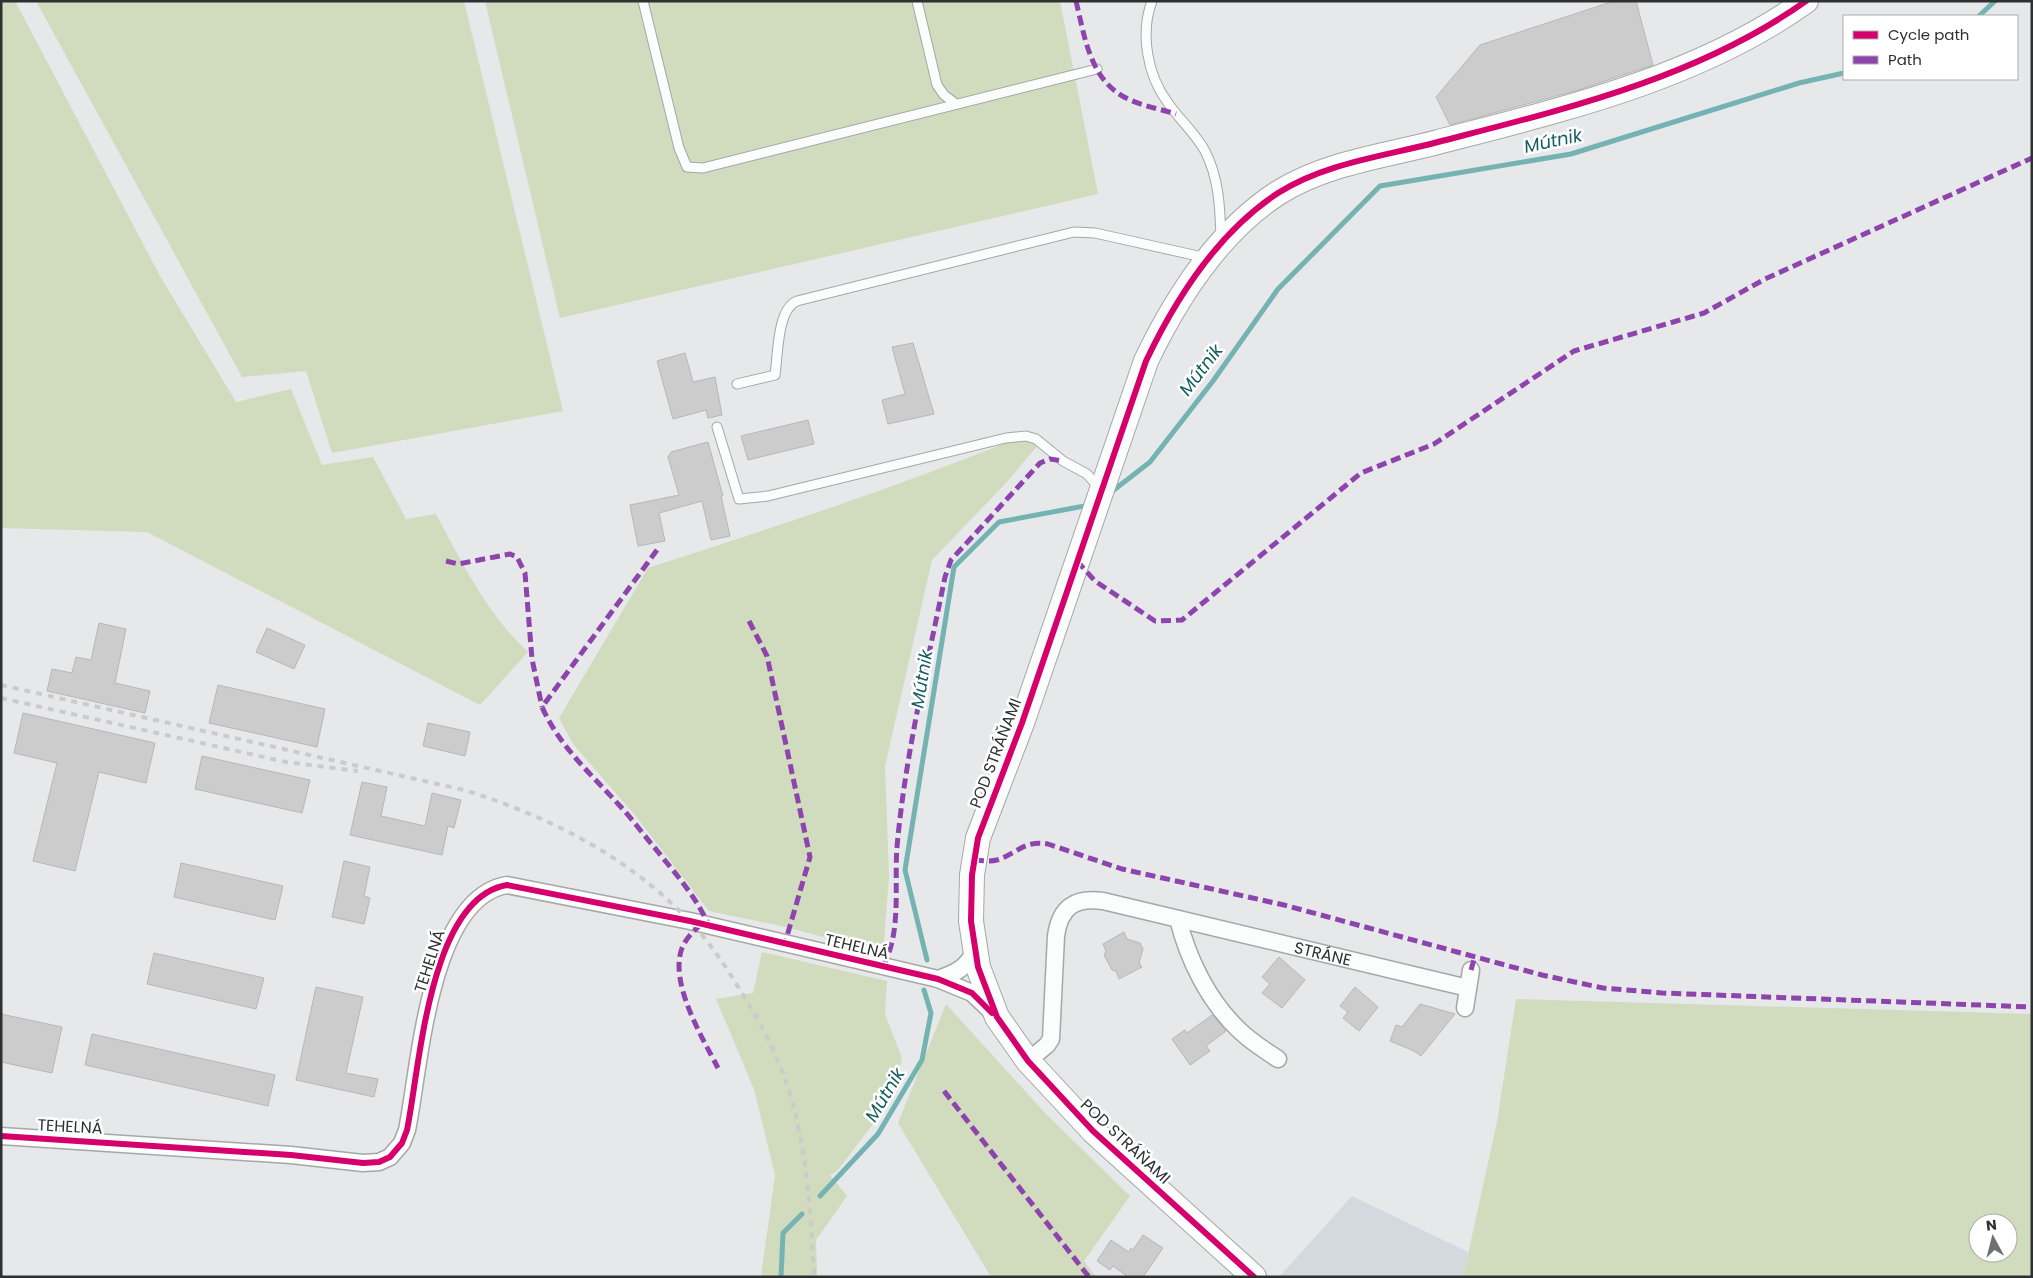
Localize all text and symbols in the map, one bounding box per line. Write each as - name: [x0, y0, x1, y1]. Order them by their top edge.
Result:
- legend: [1843, 15, 2018, 80]
- text: Cycle path: [1888, 24, 1969, 45]
- text: Path: [1888, 49, 1922, 70]
- water label: Mútnik: [1522, 122, 1585, 159]
- water label: Mútnik: [1173, 338, 1229, 401]
- water label: Mútnik: [905, 647, 939, 710]
- street label: POD STRÁŇAMI: [964, 695, 1027, 811]
- street label: TEHELNÁ: [408, 926, 451, 996]
- street label: TEHELNÁ: [823, 928, 891, 965]
- street label: STRÁNE: [1292, 936, 1354, 972]
- water label: Mútnik: [859, 1062, 911, 1126]
- street label: POD STRÁŇAMI: [1075, 1093, 1176, 1189]
- street label: TEHELNÁ: [37, 1113, 103, 1140]
- north arrow: [1968, 1213, 2018, 1263]
- text: N: [1985, 1215, 1998, 1236]

